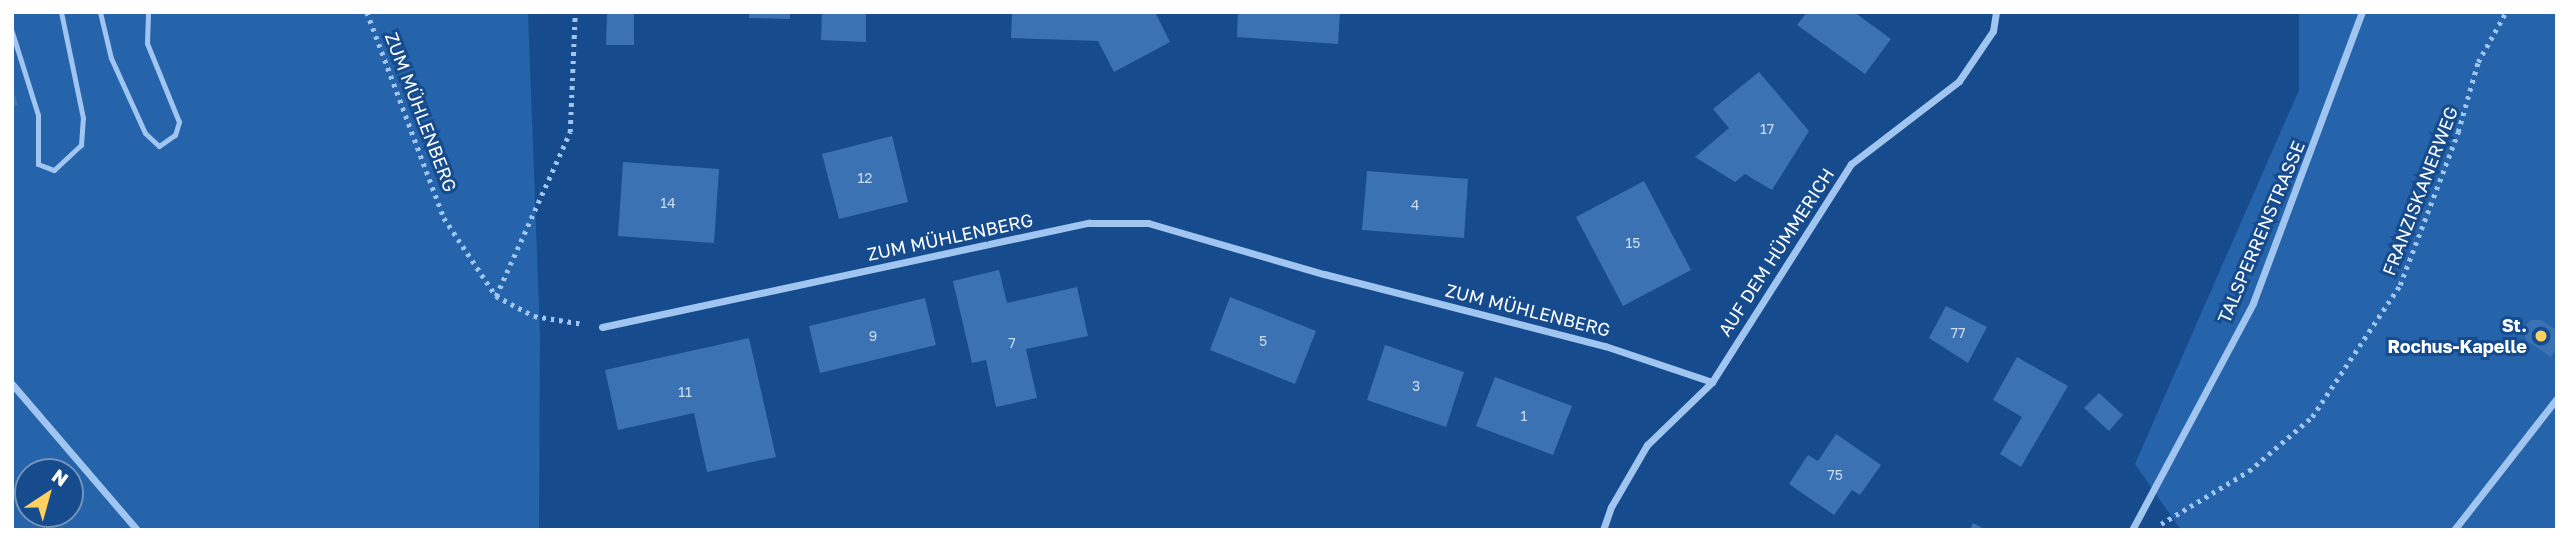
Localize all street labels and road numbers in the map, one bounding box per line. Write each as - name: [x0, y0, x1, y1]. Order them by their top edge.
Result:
- street label: ZUM MÜHLENBERG: [381, 29, 461, 195]
- street label: FRANZISKANERWEG: [2378, 103, 2462, 279]
- street label: TALSPERRENSTRASSE: [2213, 138, 2309, 326]
- street label: AUF DEM HÜMMERICH: [1714, 164, 1838, 340]
- street label: ZUM MÜHLENBERG: [865, 209, 1035, 265]
- street label: ZUM MÜHLENBERG: [1443, 279, 1613, 341]

